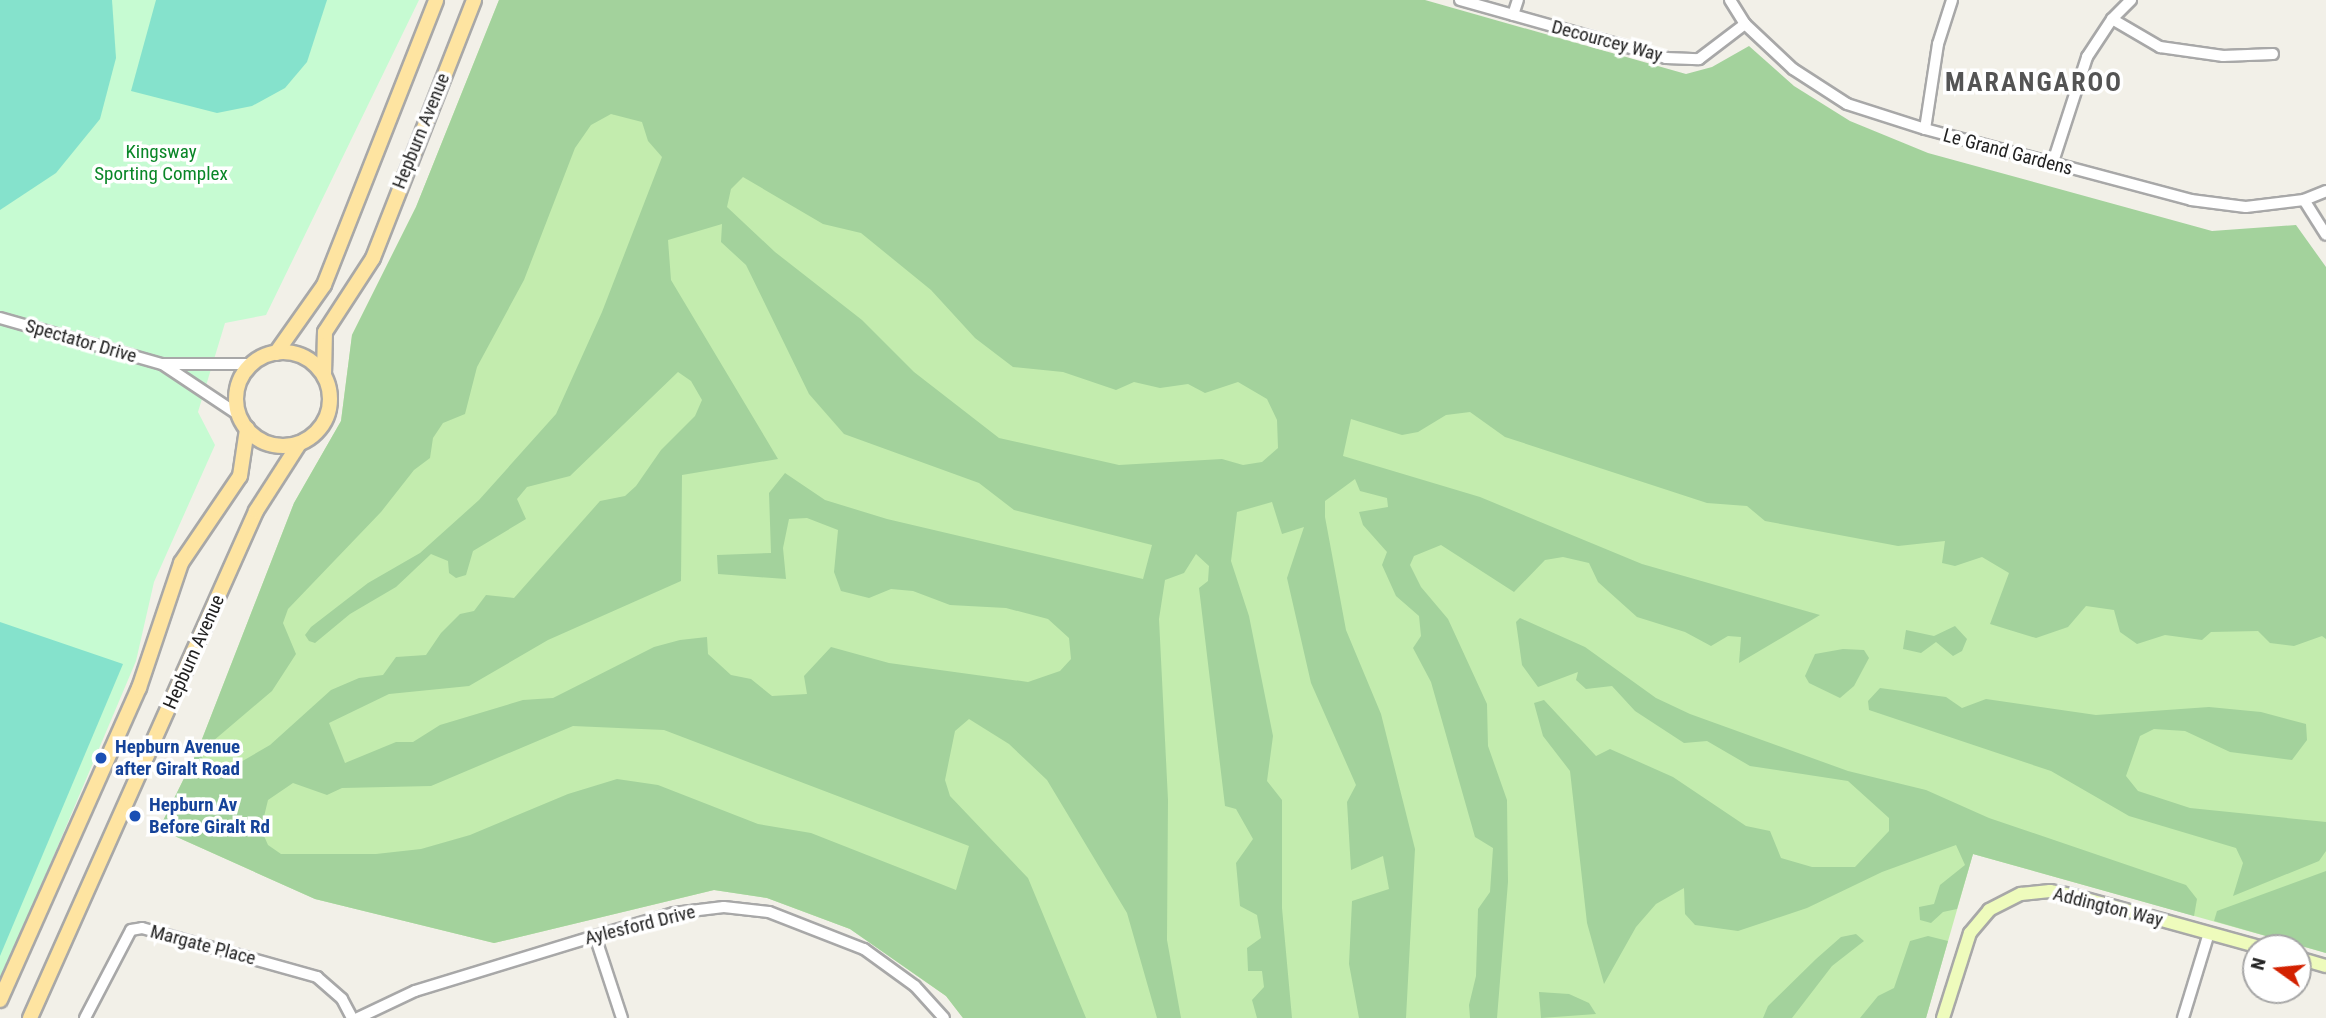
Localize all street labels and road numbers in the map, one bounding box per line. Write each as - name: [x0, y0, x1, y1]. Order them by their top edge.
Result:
- street label: Decourcey Way: [1549, 15, 1665, 67]
- street label: Hepburn Avenue: [387, 70, 455, 192]
- street label: Le Grand Gardens: [1941, 124, 2075, 180]
- street label: Spectator Drive: [23, 314, 139, 368]
- street label: Hepburn Avenue: [159, 591, 229, 713]
- street label: Addington Way: [2051, 882, 2165, 932]
- street label: Aylesford Drive: [582, 900, 698, 950]
- street label: Margate Place: [148, 920, 258, 970]

